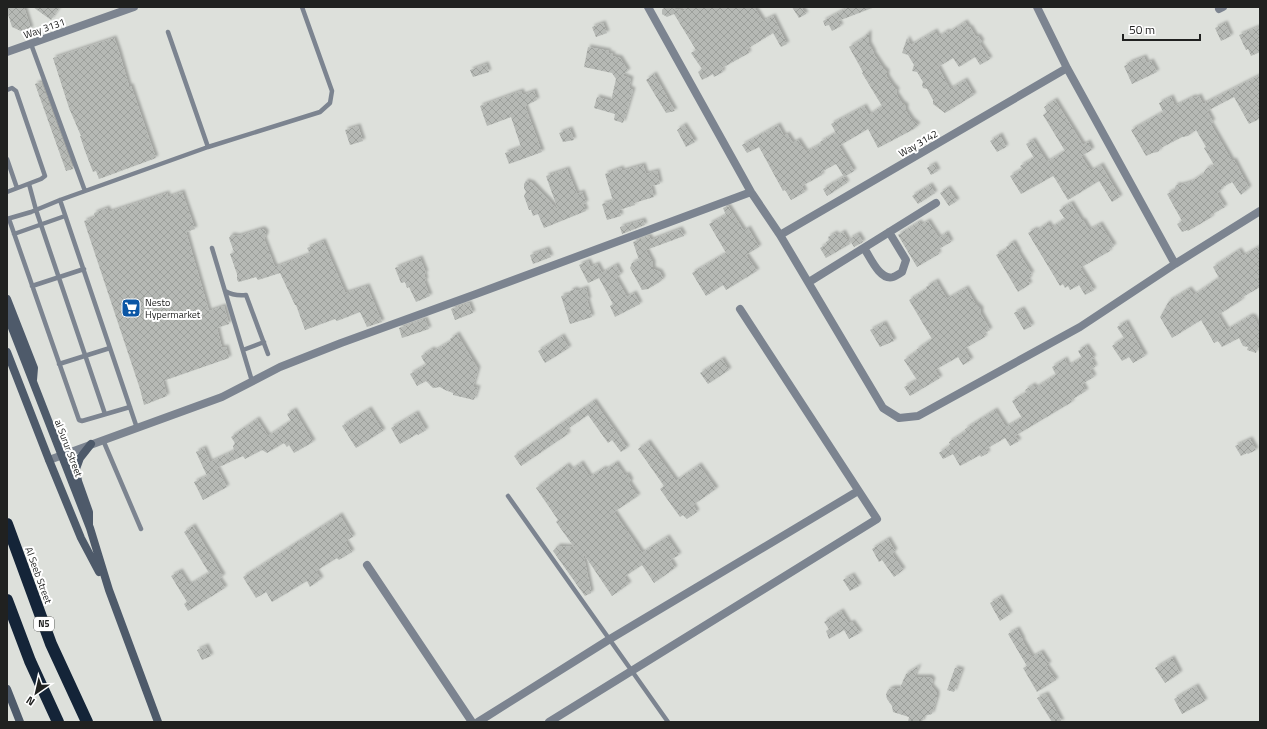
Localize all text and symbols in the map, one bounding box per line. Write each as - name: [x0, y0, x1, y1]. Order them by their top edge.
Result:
- street label: Way 3131: [21, 14, 67, 43]
- scale bar: [1123, 16, 1200, 42]
- text: 50 m: [1129, 20, 1155, 39]
- street label: Way 3142: [896, 126, 941, 161]
- place label: Nesto Hypermarket: [145, 295, 201, 322]
- supermarket icon: Nesto Hypermarket: [120, 297, 142, 319]
- street label: al Surur Street: [51, 417, 87, 480]
- street label: Al Seeb Street: [21, 545, 56, 606]
- road number: N5: [34, 617, 54, 631]
- north arrow: [16, 673, 56, 713]
- text: N: [23, 693, 38, 710]

